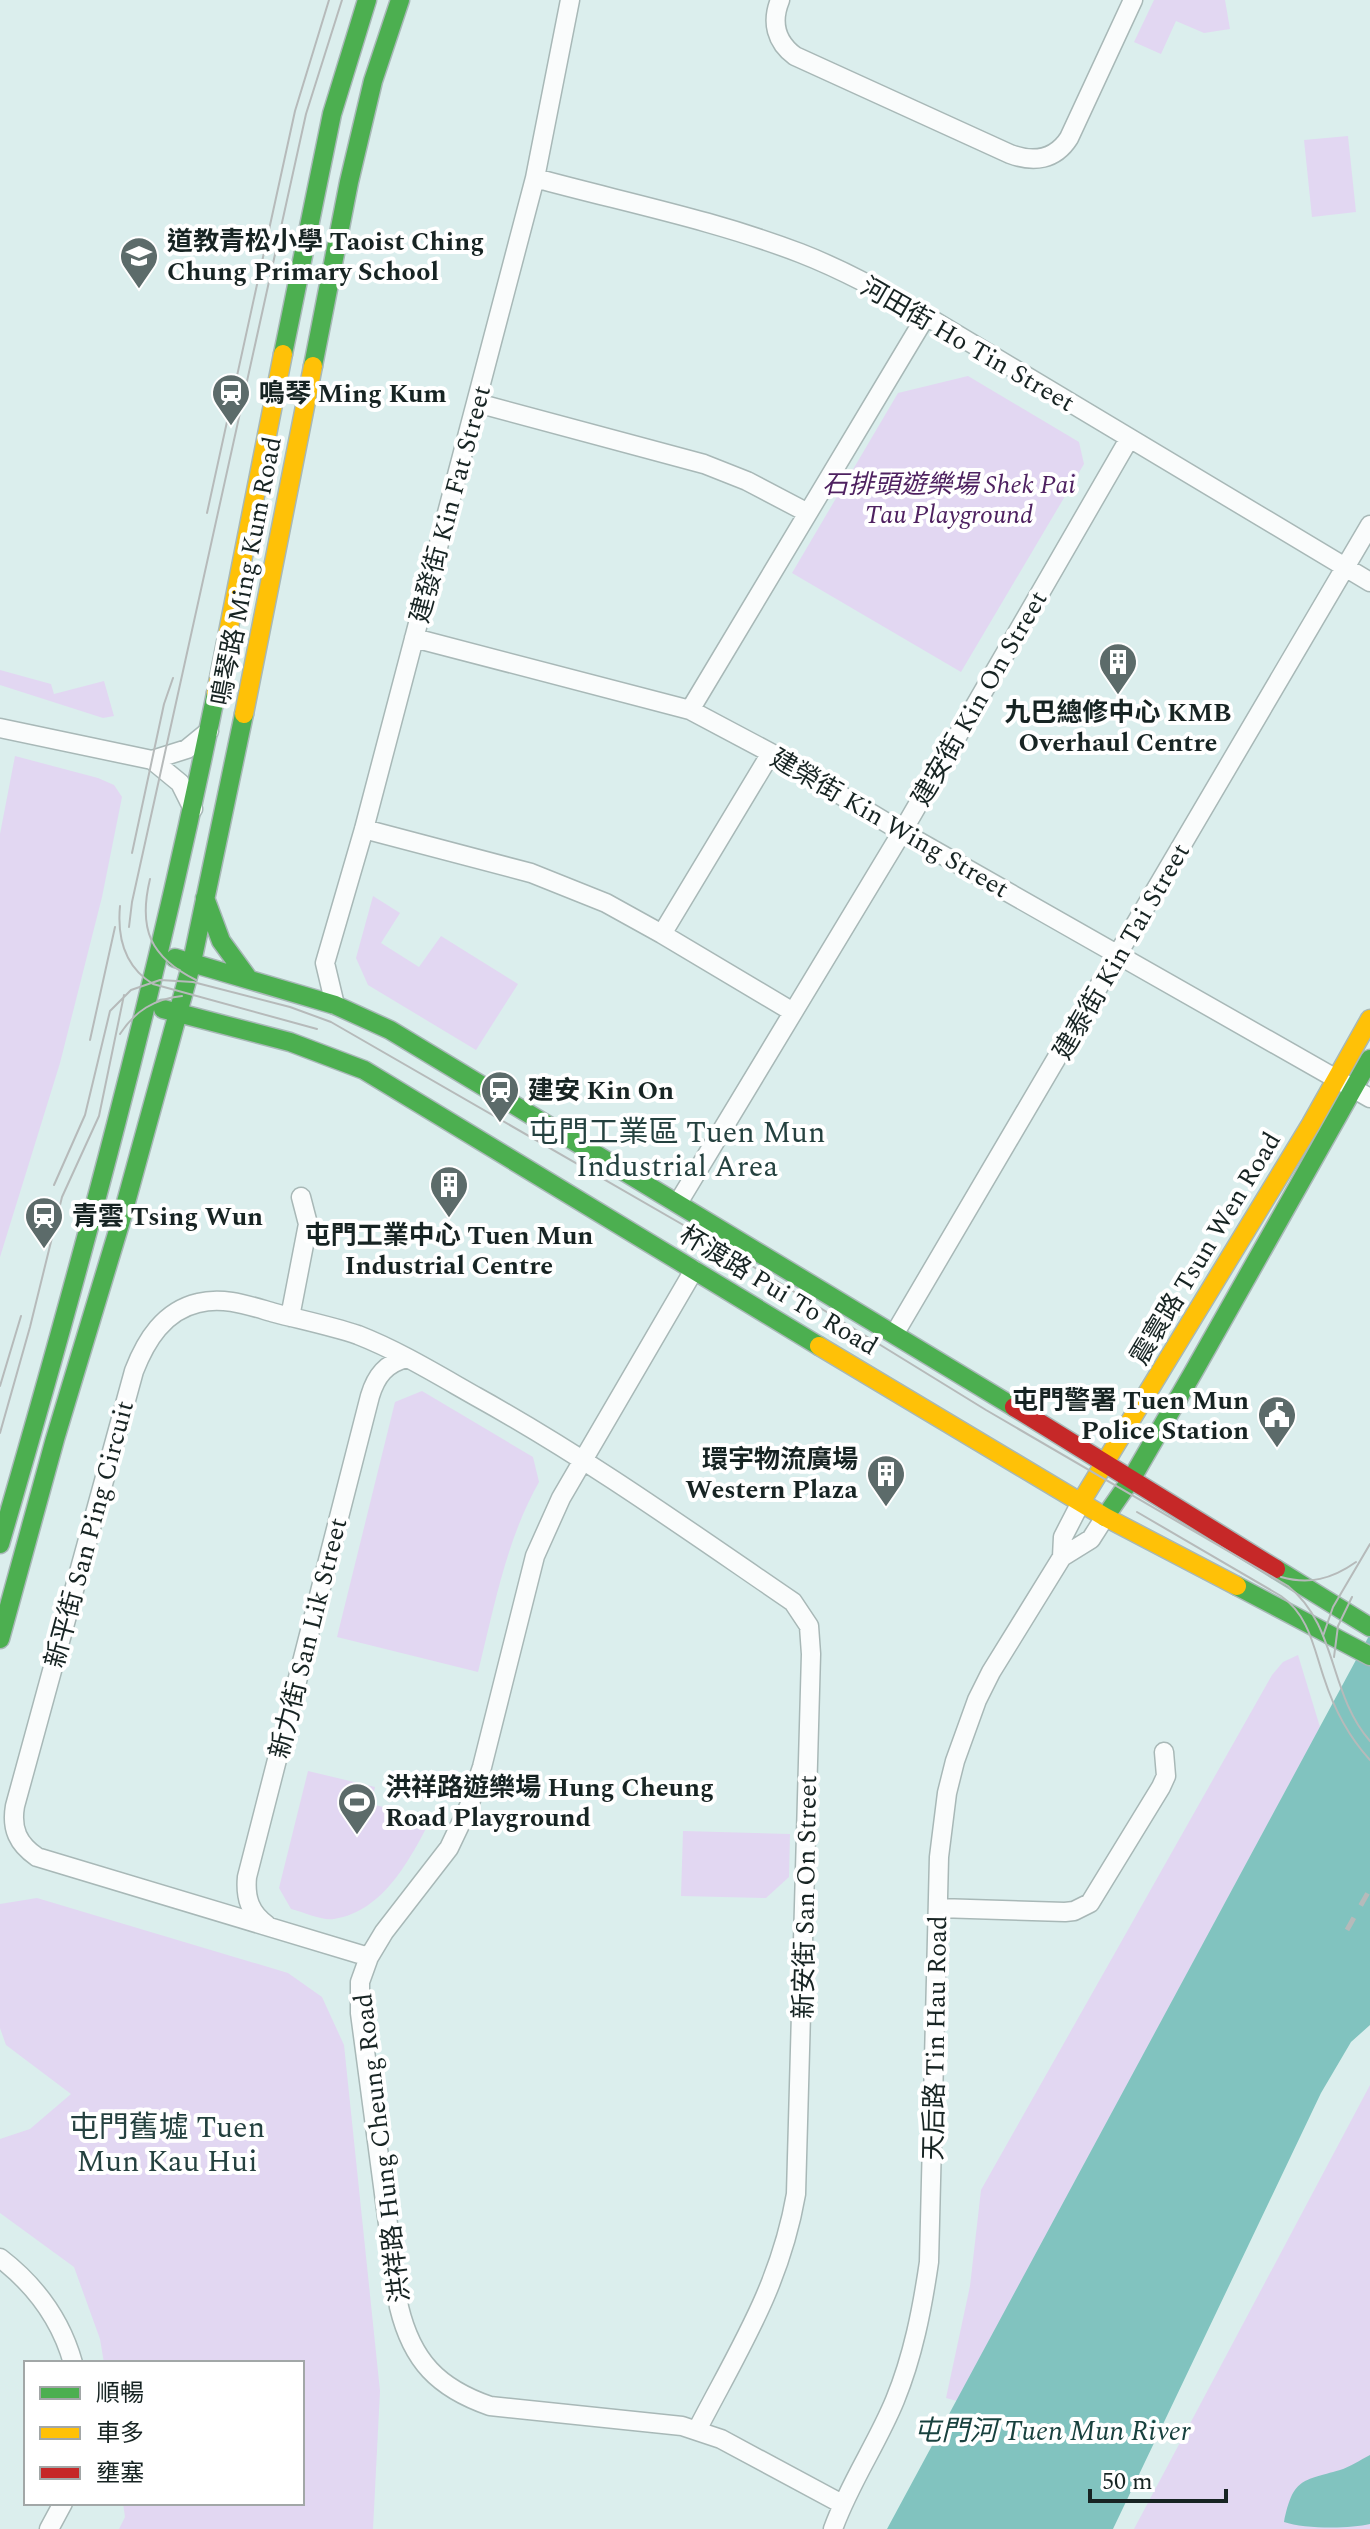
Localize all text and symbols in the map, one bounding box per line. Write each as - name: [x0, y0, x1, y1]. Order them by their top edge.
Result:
- place label: 道教青松小學 Taoist Ching Chung Primary School: [167, 222, 484, 292]
- school or university icon: 道教青松小學 Taoist Ching Chung Primary School: [118, 235, 160, 290]
- street label: 河田街 Ho Tin Street: [853, 267, 1082, 423]
- station icon: 鳴琴 Ming Kum: [210, 372, 252, 427]
- place label: 鳴琴 Ming Kum: [259, 374, 447, 414]
- street label: 建發街 Kin Fat Street: [400, 381, 502, 628]
- street label: 鳴琴路 Ming Kum Road: [201, 433, 293, 709]
- park label: 石排頭遊樂場 Shek Pai Tau Playground: [822, 465, 1076, 535]
- street label: 建安街 Kin On Street: [902, 583, 1058, 814]
- building icon: 九巴總修中心 KMB Overhaul Centre: [1097, 641, 1139, 696]
- place label: 九巴總修中心 KMB Overhaul Centre: [1005, 693, 1231, 763]
- street label: 建榮街 Kin Wing Street: [763, 739, 1016, 909]
- street label: 建泰街 Kin Tai Street: [1043, 836, 1200, 1067]
- station icon: 建安 Kin On: [479, 1069, 521, 1124]
- place label: 建安 Kin On: [528, 1071, 674, 1111]
- district label: 屯門工業區 Tuen Mun Industrial Area: [529, 1110, 825, 1190]
- street label: 震寰路 Tsun Wen Road: [1120, 1124, 1291, 1373]
- building icon: 屯門工業中心 Tuen Mun Industrial Centre: [428, 1164, 470, 1219]
- station icon: 青雲 Tsing Wun: [23, 1195, 65, 1250]
- place label: 青雲 Tsing Wun: [72, 1197, 263, 1237]
- place label: 屯門工業中心 Tuen Mun Industrial Centre: [305, 1216, 593, 1286]
- street label: 杯渡路 Pui To Road: [671, 1216, 886, 1366]
- place label: 屯門警署 Tuen Mun Police Station: [1012, 1381, 1249, 1451]
- public building icon: 屯門警署 Tuen Mun Police Station: [1256, 1394, 1298, 1449]
- street label: 新平街 San Ping Circuit: [35, 1396, 145, 1672]
- place label: 環宇物流廣場 Western Plaza: [685, 1440, 859, 1510]
- building icon: 環宇物流廣場 Western Plaza: [865, 1453, 907, 1508]
- street label: 新力街 San Lik Street: [260, 1514, 358, 1763]
- place label: 洪祥路遊樂場 Hung Cheung Road Playground: [385, 1768, 714, 1838]
- street label: 新安街 San On Street: [784, 1775, 828, 2019]
- sports icon: 洪祥路遊樂場 Hung Cheung Road Playground: [336, 1781, 378, 1836]
- street label: 天后路 Tin Hau Road: [914, 1915, 958, 2161]
- street label: 洪祥路 Hung Cheung Road: [343, 1991, 421, 2305]
- district label: 屯門舊墟 Tuen Mun Kau Hui: [69, 2105, 265, 2185]
- legend: [24, 2361, 304, 2505]
- text: 順暢: [96, 2376, 144, 2412]
- water label: 屯門河 Tuen Mun River: [913, 2410, 1191, 2453]
- text: 車多: [96, 2416, 144, 2452]
- scale bar: [1090, 2453, 1226, 2503]
- text: 壅塞: [96, 2456, 144, 2492]
- text: 50 m: [1102, 2464, 1153, 2500]

